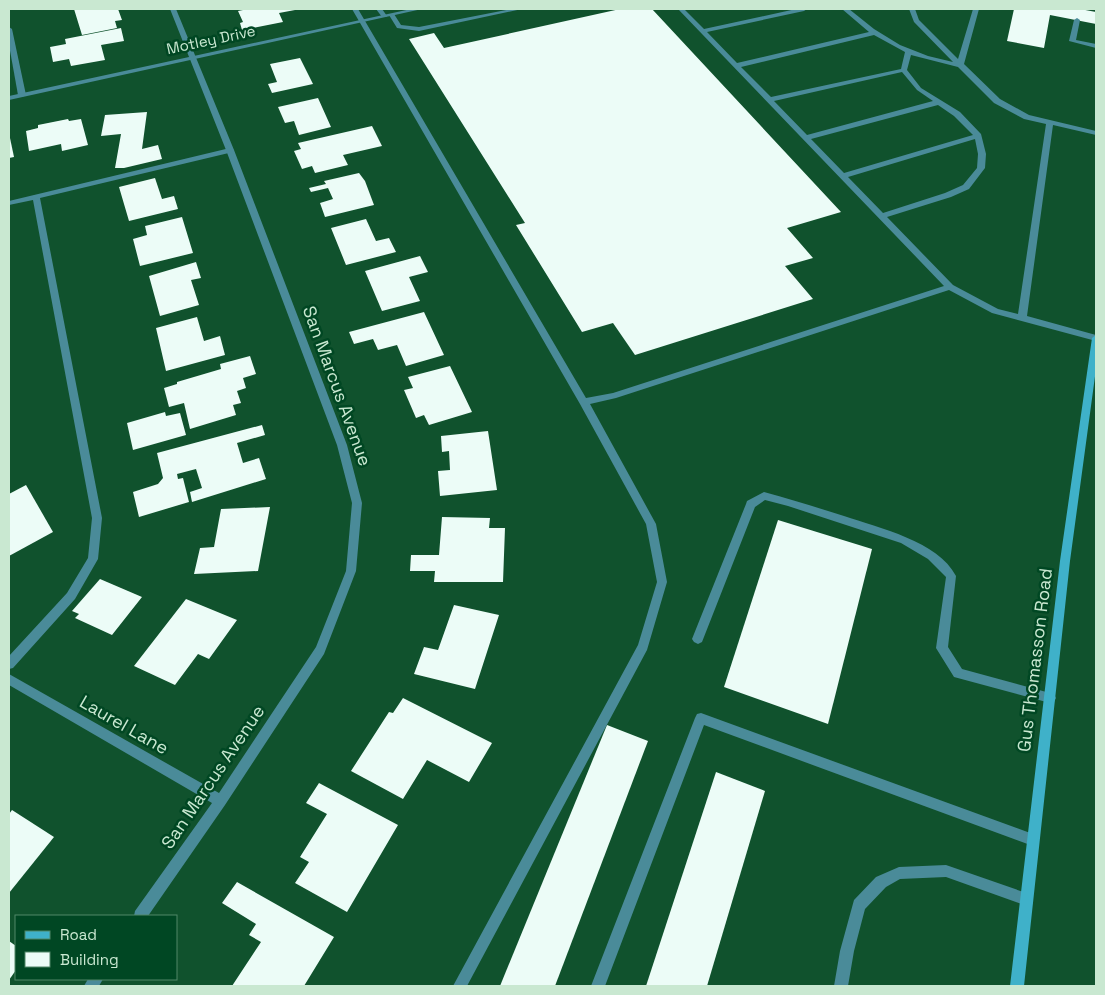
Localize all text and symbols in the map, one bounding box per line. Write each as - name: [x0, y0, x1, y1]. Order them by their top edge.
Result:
- street label: Motley Drive: [165, 21, 257, 58]
- street label: San Marcus Avenue: [298, 303, 377, 469]
- street label: Gus Thomasson Road: [1012, 567, 1057, 753]
- street label: Laurel Lane: [76, 690, 173, 759]
- street label: San Marcus Avenue: [156, 700, 269, 853]
- legend: [15, 915, 178, 980]
- text: Road: [60, 925, 97, 944]
- text: Building: [60, 950, 119, 969]

